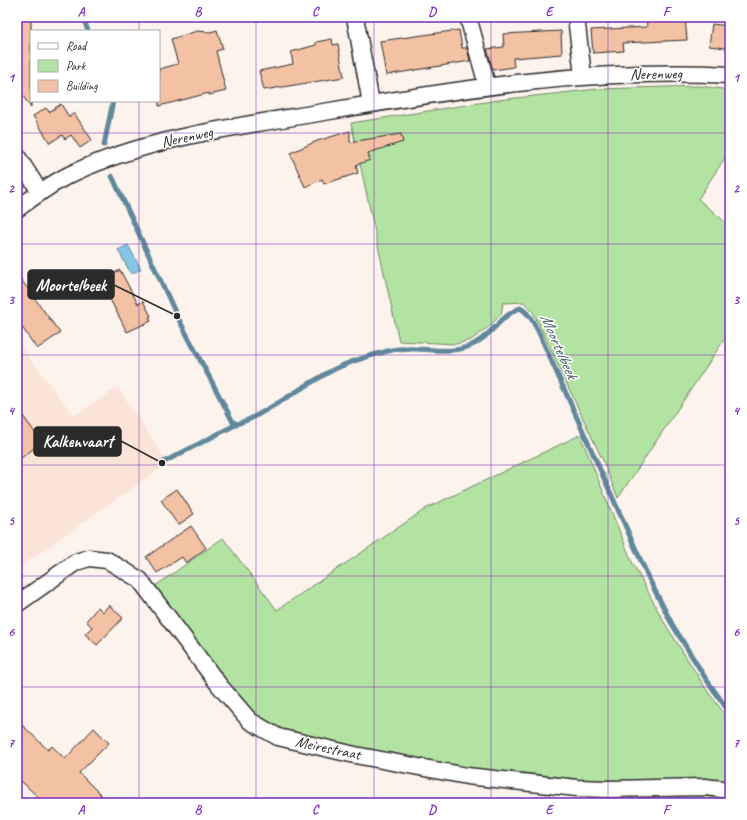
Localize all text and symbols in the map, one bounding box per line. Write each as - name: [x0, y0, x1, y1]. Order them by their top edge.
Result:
- text: A: [78, 4, 86, 20]
- text: B: [195, 4, 203, 20]
- text: C: [312, 4, 320, 20]
- text: D: [428, 4, 437, 20]
- text: E: [546, 4, 555, 20]
- text: F: [663, 4, 672, 20]
- legend: [30, 30, 160, 102]
- text: Road: [66, 38, 88, 54]
- text: Park: [66, 58, 87, 74]
- street label: Nerenweg: [630, 64, 684, 84]
- text: 1: [8, 70, 16, 86]
- text: 1: [733, 70, 741, 86]
- text: Building: [66, 78, 98, 94]
- street label: Nerenweg: [159, 122, 216, 152]
- text: 2: [8, 181, 15, 197]
- text: 2: [733, 181, 740, 197]
- callout: Moortelbeek: [28, 270, 114, 299]
- text: Moortelbeek: [36, 275, 108, 296]
- text: 3: [8, 292, 15, 308]
- text: 3: [733, 292, 740, 308]
- water label: Moortelbeek: [535, 310, 584, 384]
- text: 4: [8, 403, 16, 419]
- text: 4: [733, 403, 741, 419]
- callout: Kalkenvaart: [34, 427, 121, 456]
- text: Kalkenvaart: [43, 431, 116, 452]
- text: 5: [8, 513, 15, 529]
- text: 5: [733, 513, 740, 529]
- text: 6: [8, 624, 15, 640]
- text: 6: [733, 624, 740, 640]
- street label: Meirestraat: [294, 731, 364, 765]
- text: 7: [8, 735, 15, 751]
- text: 7: [733, 735, 740, 751]
- text: A: [78, 802, 86, 818]
- text: B: [195, 802, 203, 818]
- text: C: [312, 802, 320, 818]
- text: D: [428, 802, 437, 818]
- text: E: [546, 802, 555, 818]
- text: F: [663, 802, 672, 818]

